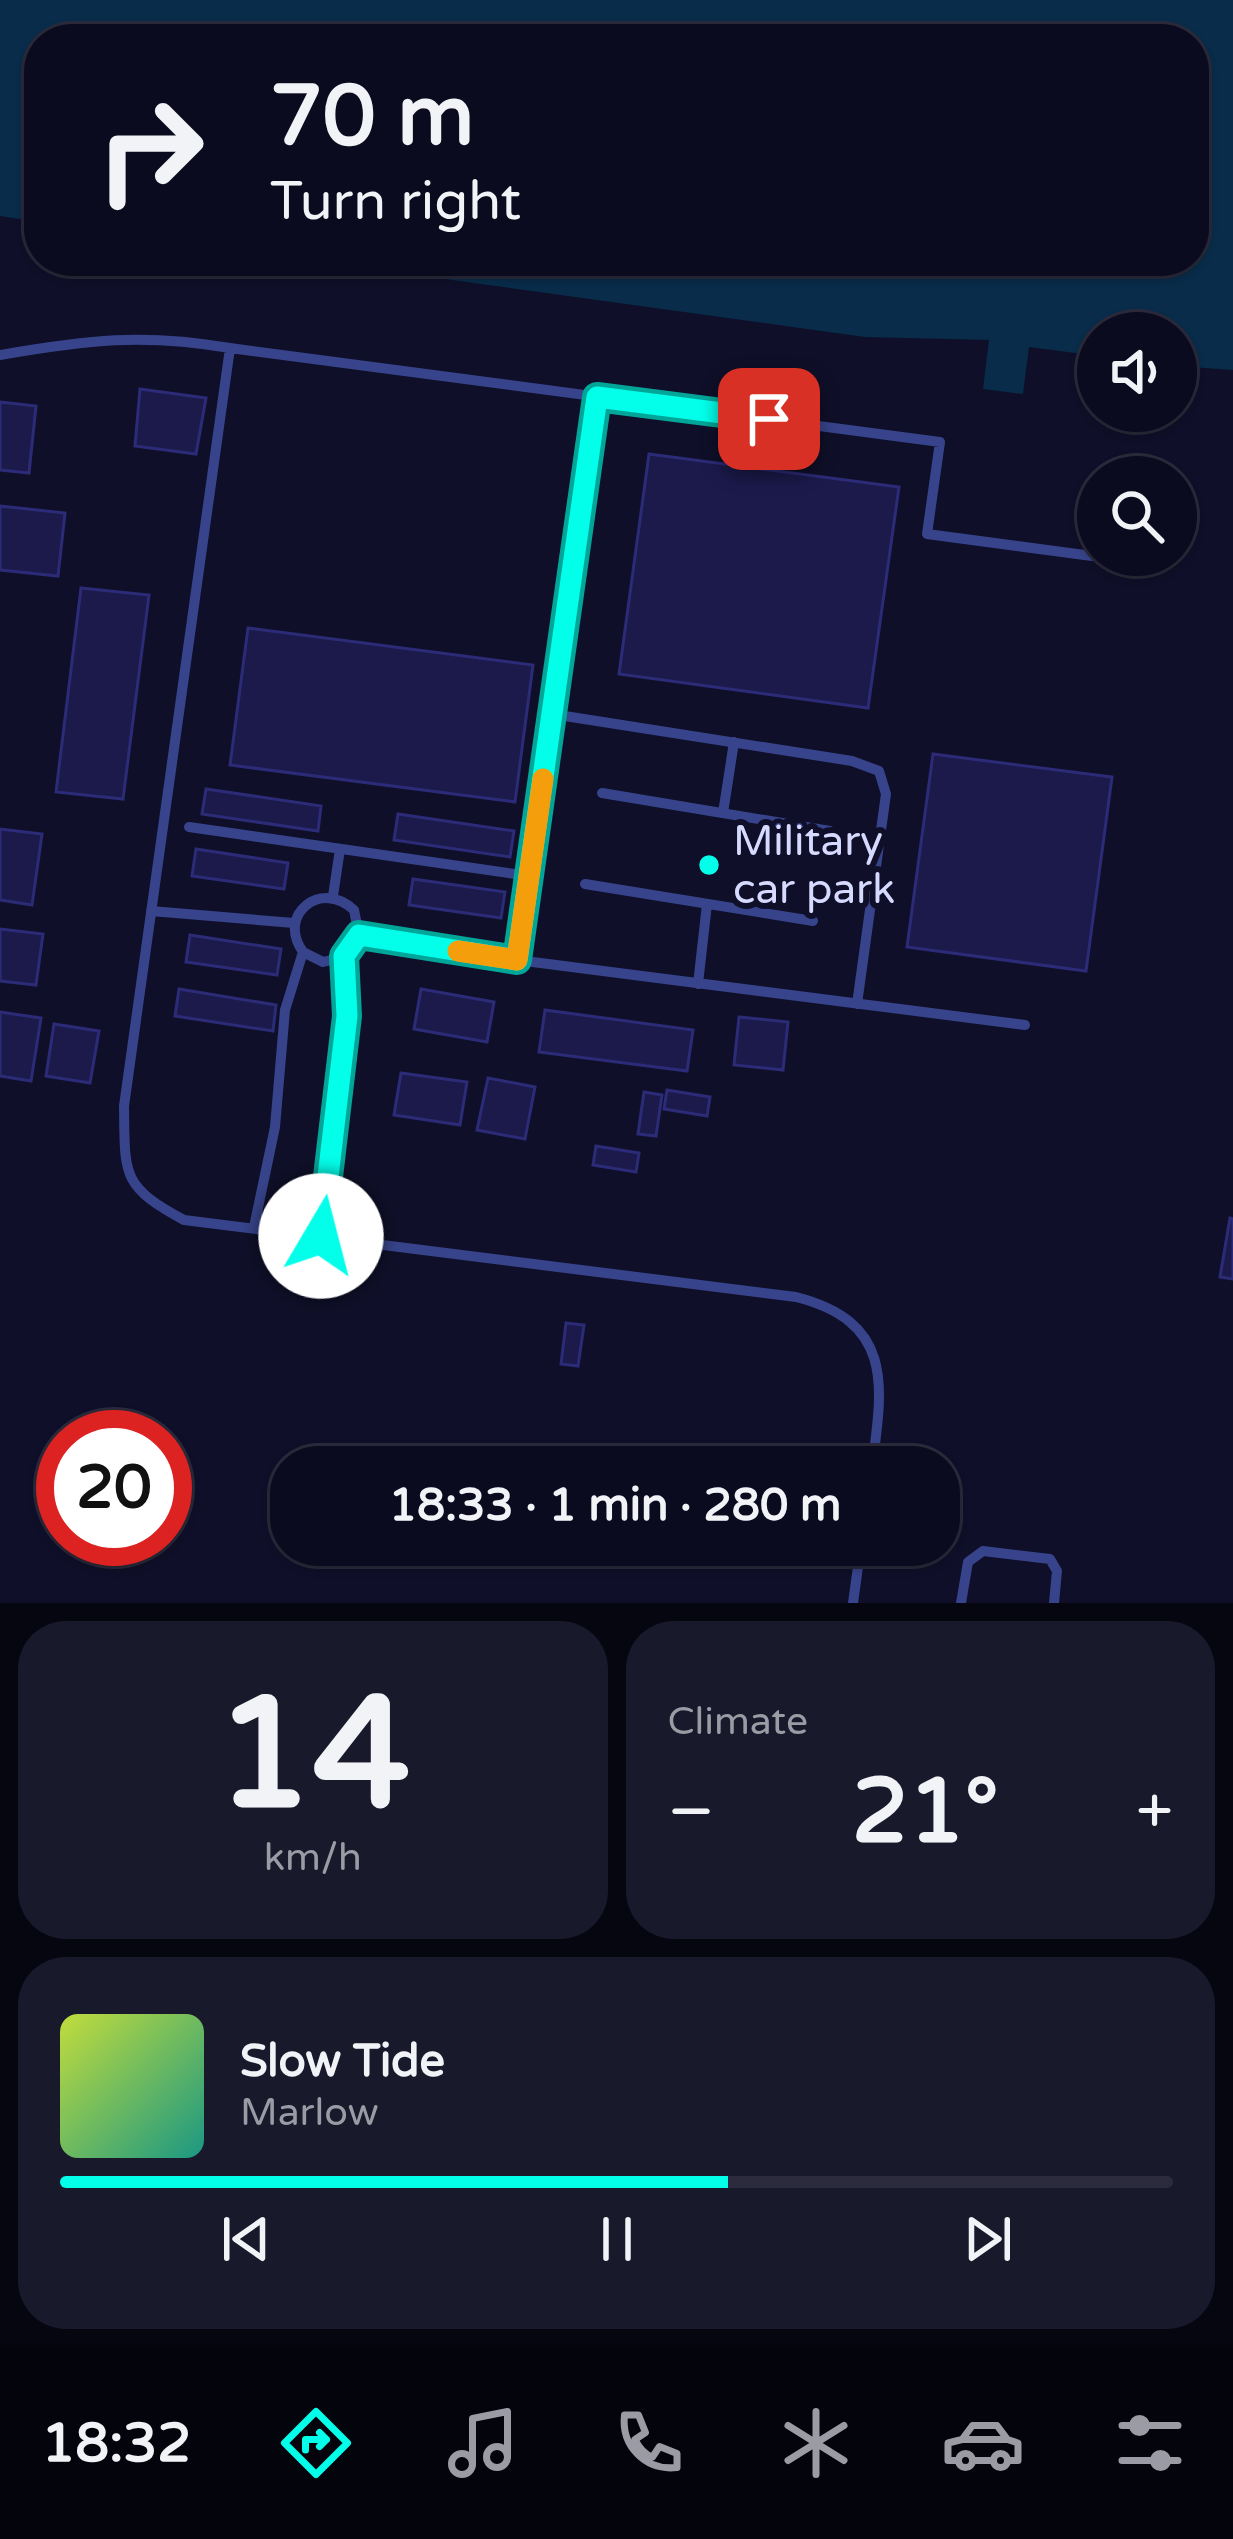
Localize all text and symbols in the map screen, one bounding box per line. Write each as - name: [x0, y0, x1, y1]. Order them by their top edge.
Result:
- text: 70 m: [270, 67, 474, 168]
- icon: right: [72, 72, 228, 228]
- text: Turn right: [270, 169, 521, 234]
- map controls: [1077, 312, 1197, 576]
- button: sound: [1077, 312, 1197, 432]
- pin: [718, 368, 820, 470]
- icon: arrive: [736, 386, 802, 452]
- button: search: [1077, 456, 1197, 576]
- place label: Military car park: [733, 816, 895, 915]
- marker: Military car park: [696, 852, 722, 878]
- position arrow: [258, 1173, 384, 1299]
- speed limit sign: 20: [36, 1410, 192, 1566]
- text: 18:33 · 1 min · 280 m: [389, 1479, 841, 1533]
- text: 14: [215, 1662, 411, 1850]
- text: Climate: [668, 1698, 808, 1745]
- text: 21°: [852, 1758, 999, 1867]
- text: −: [668, 1772, 715, 1852]
- text: +: [1136, 1772, 1173, 1852]
- text: km/h: [264, 1834, 362, 1881]
- text: Slow Tide: [240, 2035, 445, 2089]
- text: Marlow: [240, 2089, 379, 2136]
- icon: previous: [213, 2206, 279, 2272]
- icon: pause: [584, 2206, 650, 2272]
- icon: next: [955, 2206, 1021, 2272]
- icon: directions: [274, 2401, 358, 2485]
- icon: music: [441, 2401, 525, 2485]
- icon: phone: [607, 2401, 691, 2485]
- icon: climate: [774, 2401, 858, 2485]
- icon: car: [941, 2401, 1025, 2485]
- icon: filters: [1108, 2401, 1192, 2485]
- text: 18:32: [41, 2411, 191, 2476]

